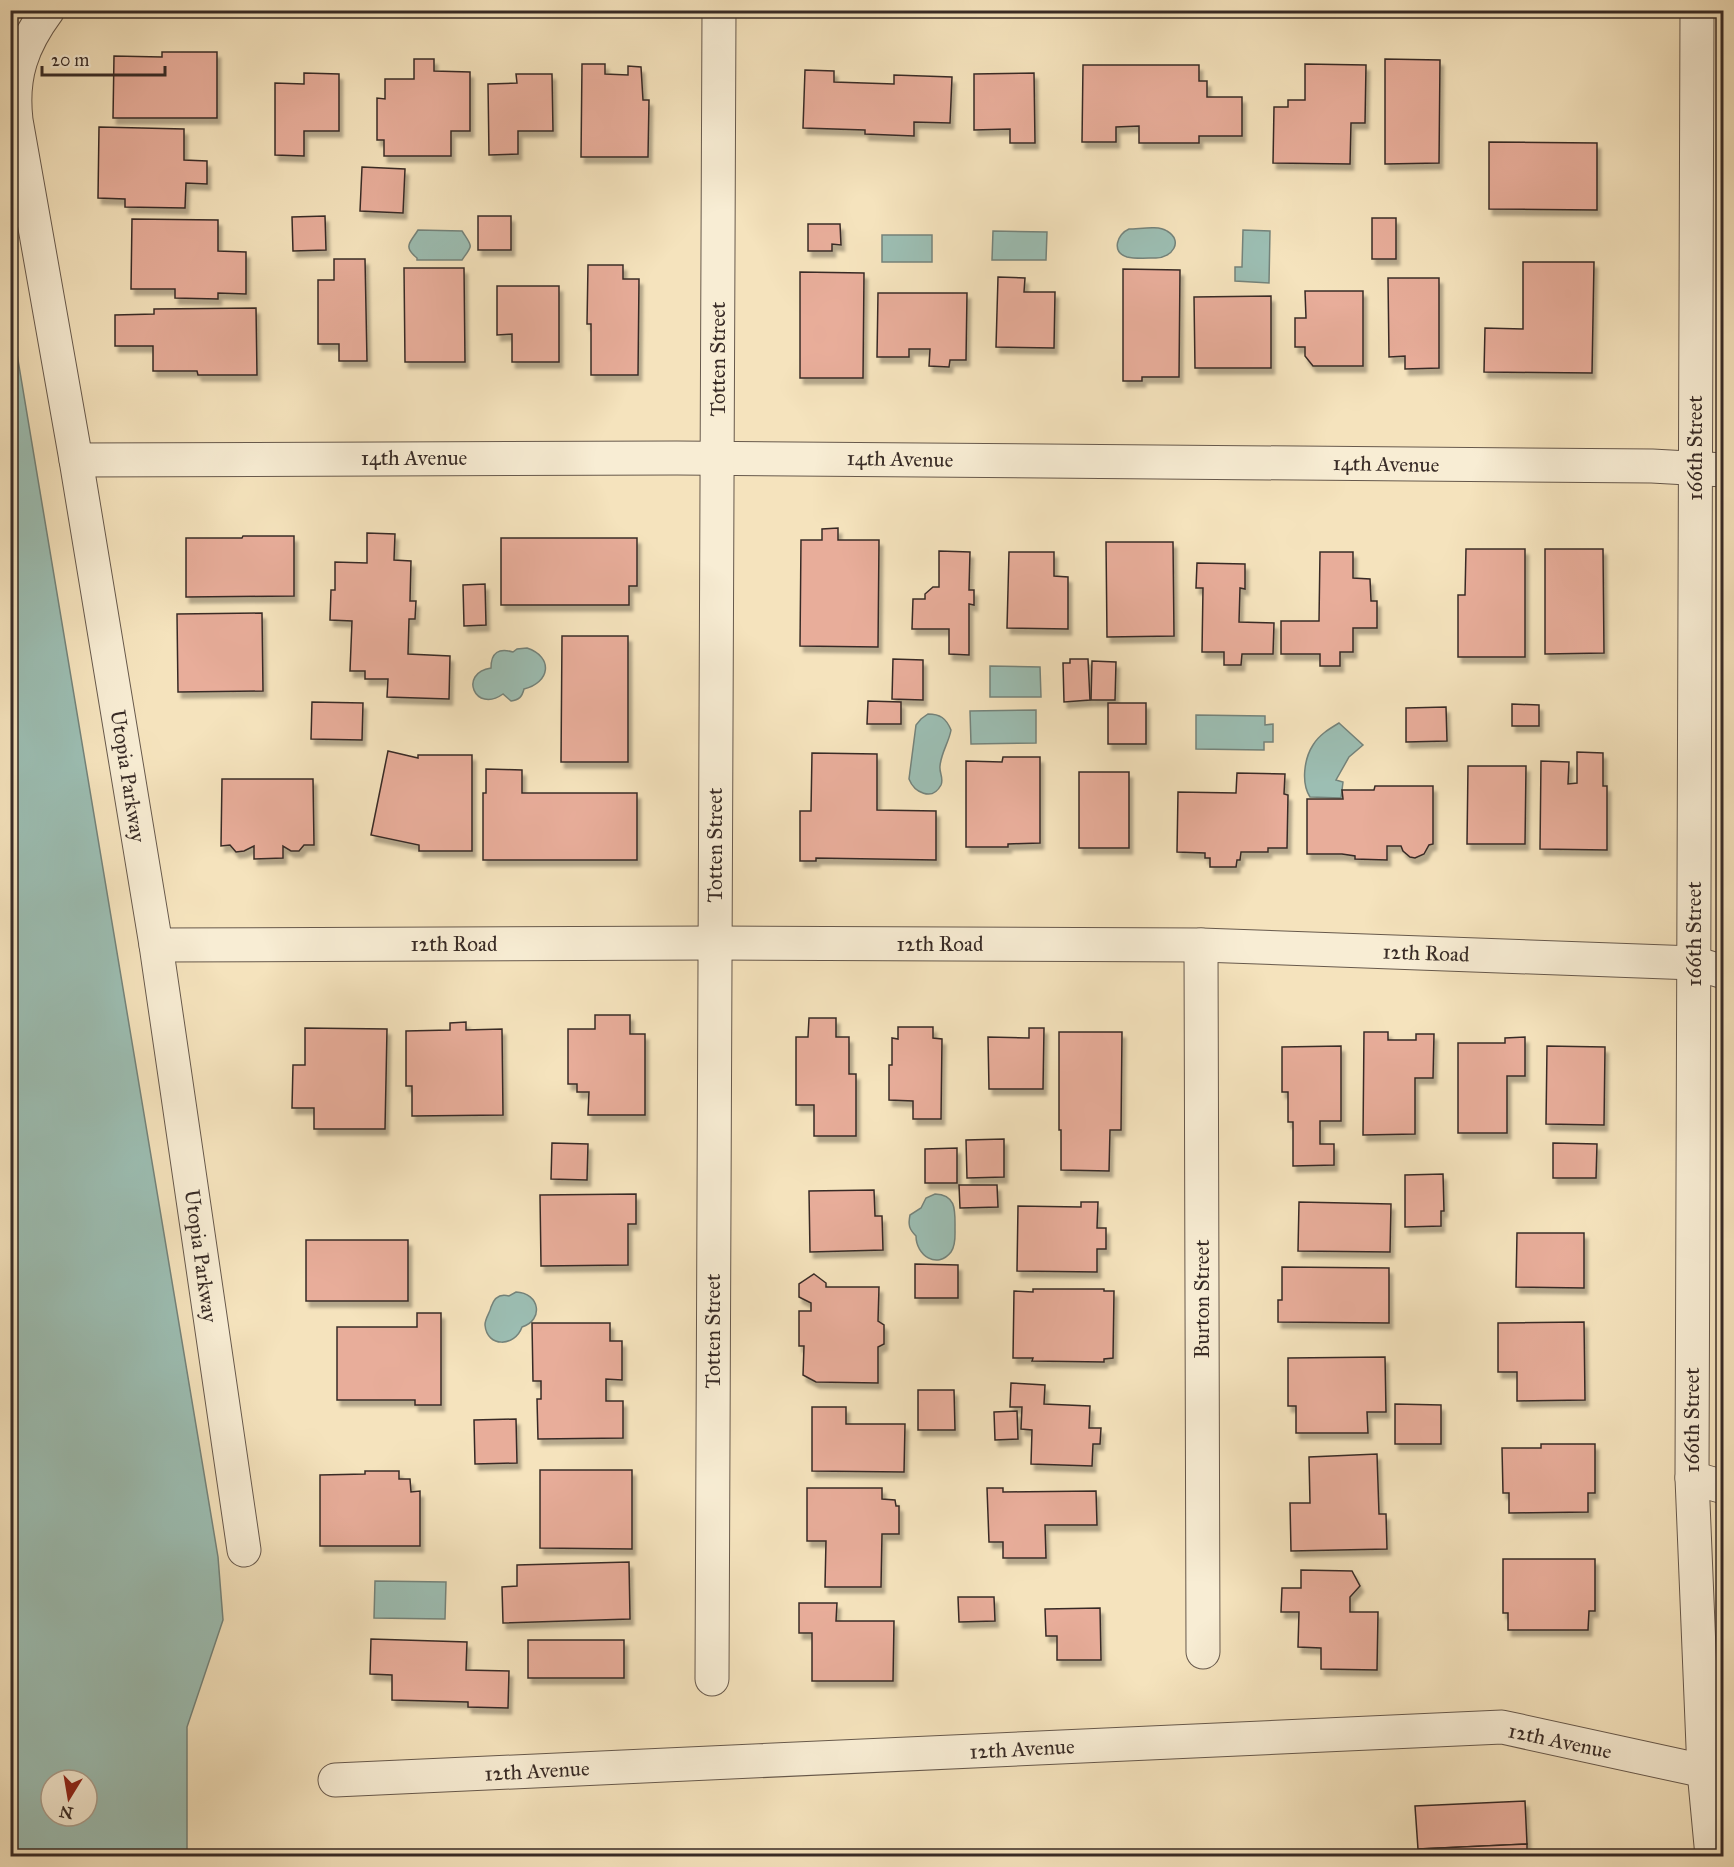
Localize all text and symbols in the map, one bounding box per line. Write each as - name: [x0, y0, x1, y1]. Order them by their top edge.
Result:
- scale bar: [42, 39, 165, 77]
- text: 20 m: [51, 49, 89, 71]
- street label: Totten Street: [705, 301, 731, 417]
- street label: 166th Street: [1682, 395, 1708, 501]
- street label: 14th Avenue: [361, 445, 468, 471]
- street label: 14th Avenue: [846, 445, 954, 473]
- street label: 14th Avenue: [1332, 450, 1440, 478]
- street label: Utopia Parkway: [105, 708, 152, 845]
- street label: Totten Street: [702, 787, 728, 903]
- street label: 166th Street: [1681, 881, 1707, 987]
- street label: 12th Road: [410, 931, 498, 957]
- street label: 12th Road: [896, 931, 984, 957]
- street label: 12th Road: [1382, 938, 1470, 968]
- street label: Utopia Parkway: [179, 1188, 223, 1325]
- street label: Burton Street: [1189, 1239, 1215, 1359]
- street label: Totten Street: [700, 1273, 726, 1389]
- street label: 166th Street: [1679, 1367, 1705, 1473]
- street label: 12th Avenue: [1506, 1717, 1614, 1765]
- street label: 12th Avenue: [969, 1733, 1076, 1765]
- street label: 12th Avenue: [484, 1755, 591, 1787]
- north arrow: [39, 1768, 99, 1828]
- text: N: [57, 1802, 75, 1823]

